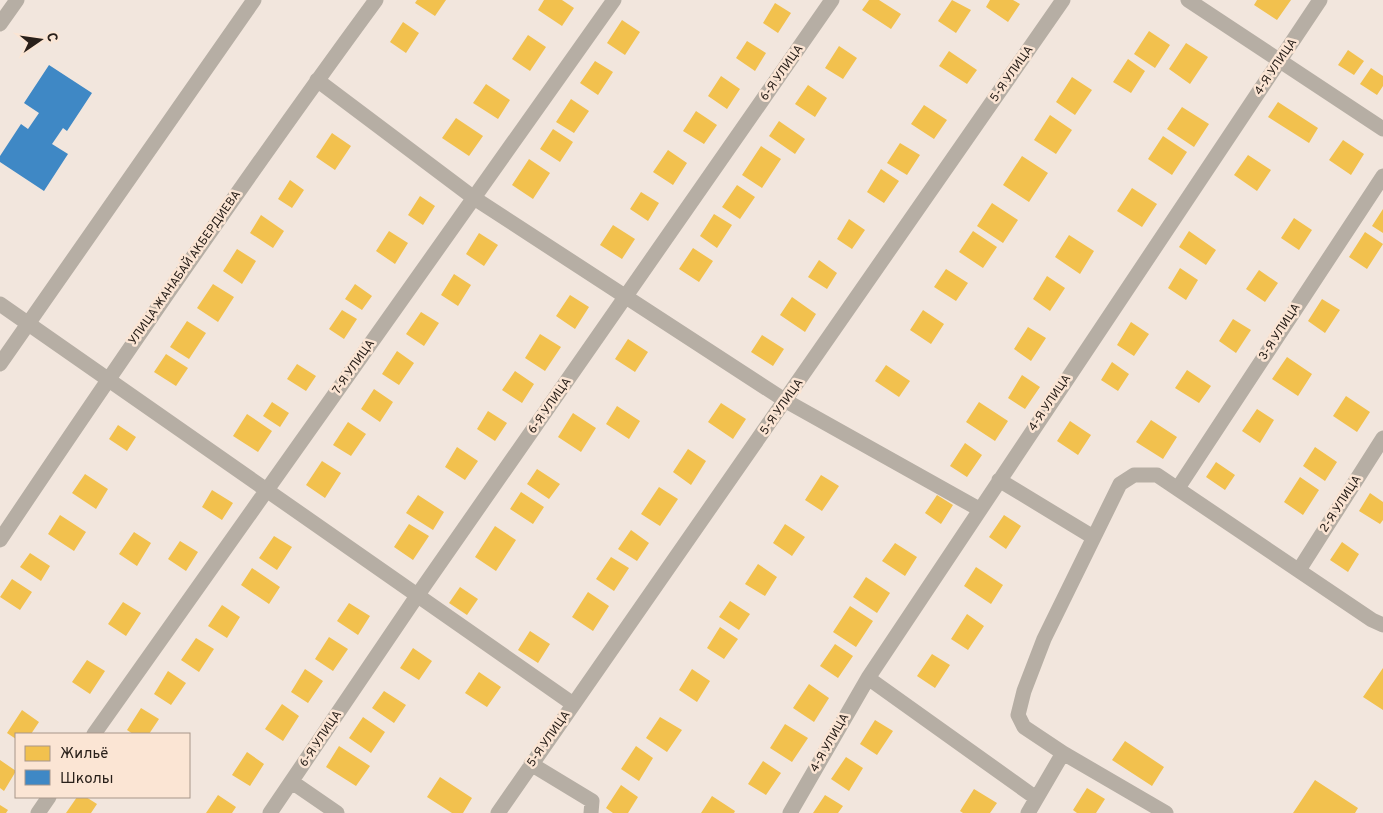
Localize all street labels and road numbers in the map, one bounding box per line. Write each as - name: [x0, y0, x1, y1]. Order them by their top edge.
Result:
- street label: 4-Я УЛИЦА: [1251, 36, 1301, 98]
- street label: 6-Я УЛИЦА: [757, 42, 807, 104]
- street label: 5-Я УЛИЦА: [987, 43, 1037, 105]
- street label: УЛИЦА ЖАНАБАЙ АКБЕРДИЕВА: [125, 188, 245, 348]
- street label: 3-Я УЛИЦА: [1256, 300, 1304, 364]
- street label: 7-Я УЛИЦА: [329, 336, 379, 398]
- street label: 4-Я УЛИЦА: [1025, 372, 1075, 434]
- street label: 6-Я УЛИЦА: [525, 375, 575, 437]
- street label: 5-Я УЛИЦА: [757, 376, 807, 438]
- street label: 2-Я УЛИЦА: [1317, 472, 1365, 536]
- street label: 6-Я УЛИЦА: [296, 708, 346, 770]
- street label: 5-Я УЛИЦА: [524, 708, 574, 770]
- street label: 4-Я УЛИЦА: [807, 711, 853, 775]

